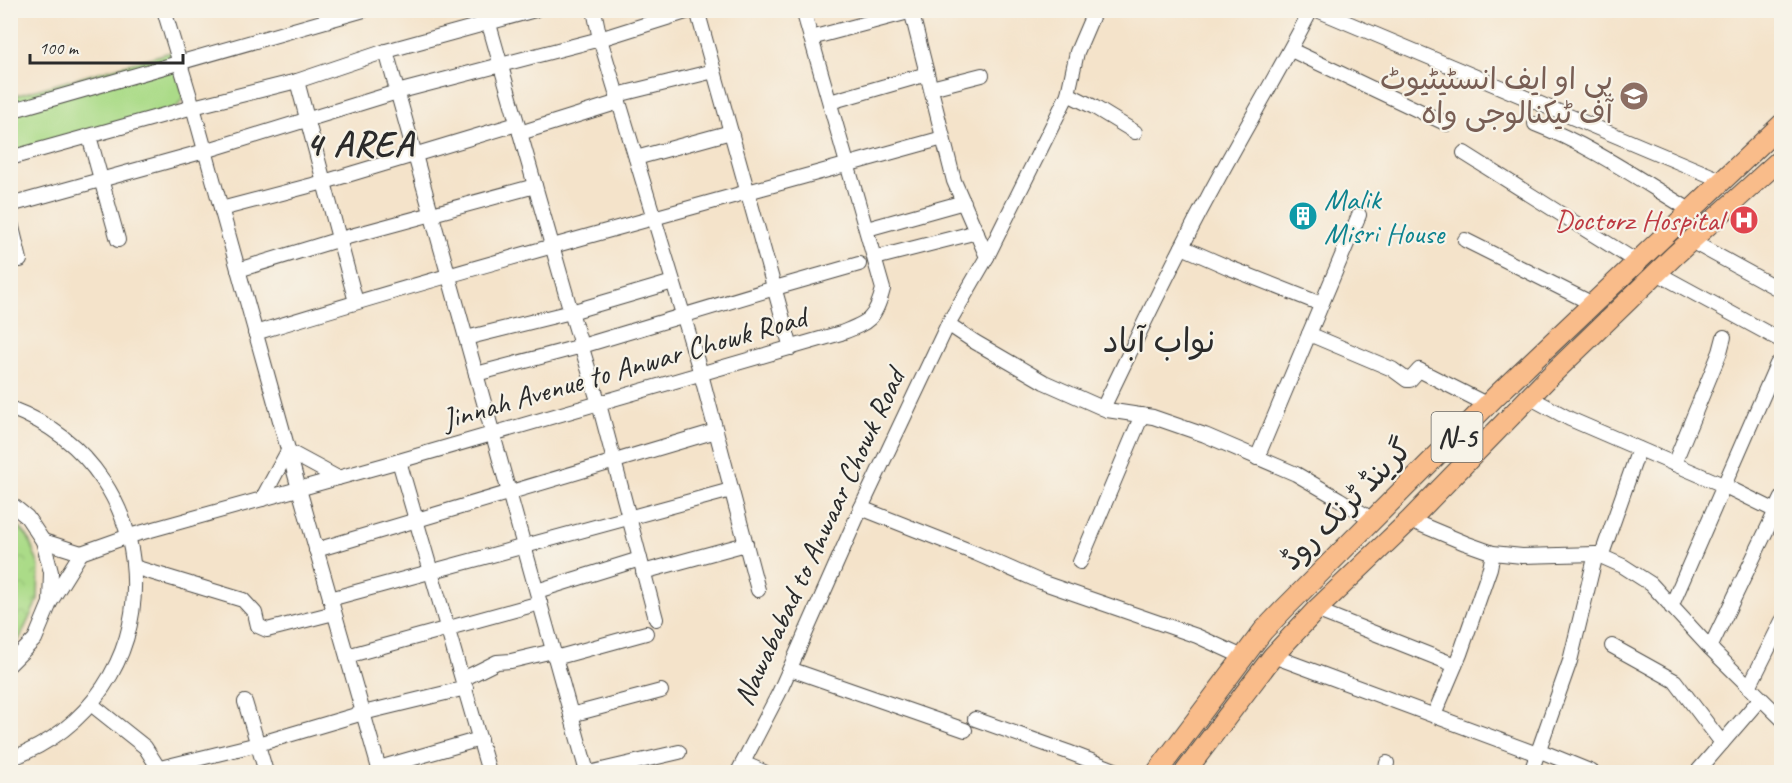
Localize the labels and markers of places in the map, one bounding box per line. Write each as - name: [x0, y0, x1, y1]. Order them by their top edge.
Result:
- place label: پی او ایف انسٹیٹیوٹ آف ٹیکنالوجی واہ: [1380, 60, 1615, 133]
- school or university icon: پی او ایف انسٹیٹیوٹ آف ٹیکنالوجی واہ: [1618, 80, 1650, 112]
- place label: Malik Misri House: [1324, 180, 1446, 252]
- building icon: Malik Misri House: [1287, 200, 1319, 232]
- place label: Doctorz Hospital: [1554, 201, 1728, 239]
- hospital icon: Doctorz Hospital: [1728, 204, 1760, 236]

